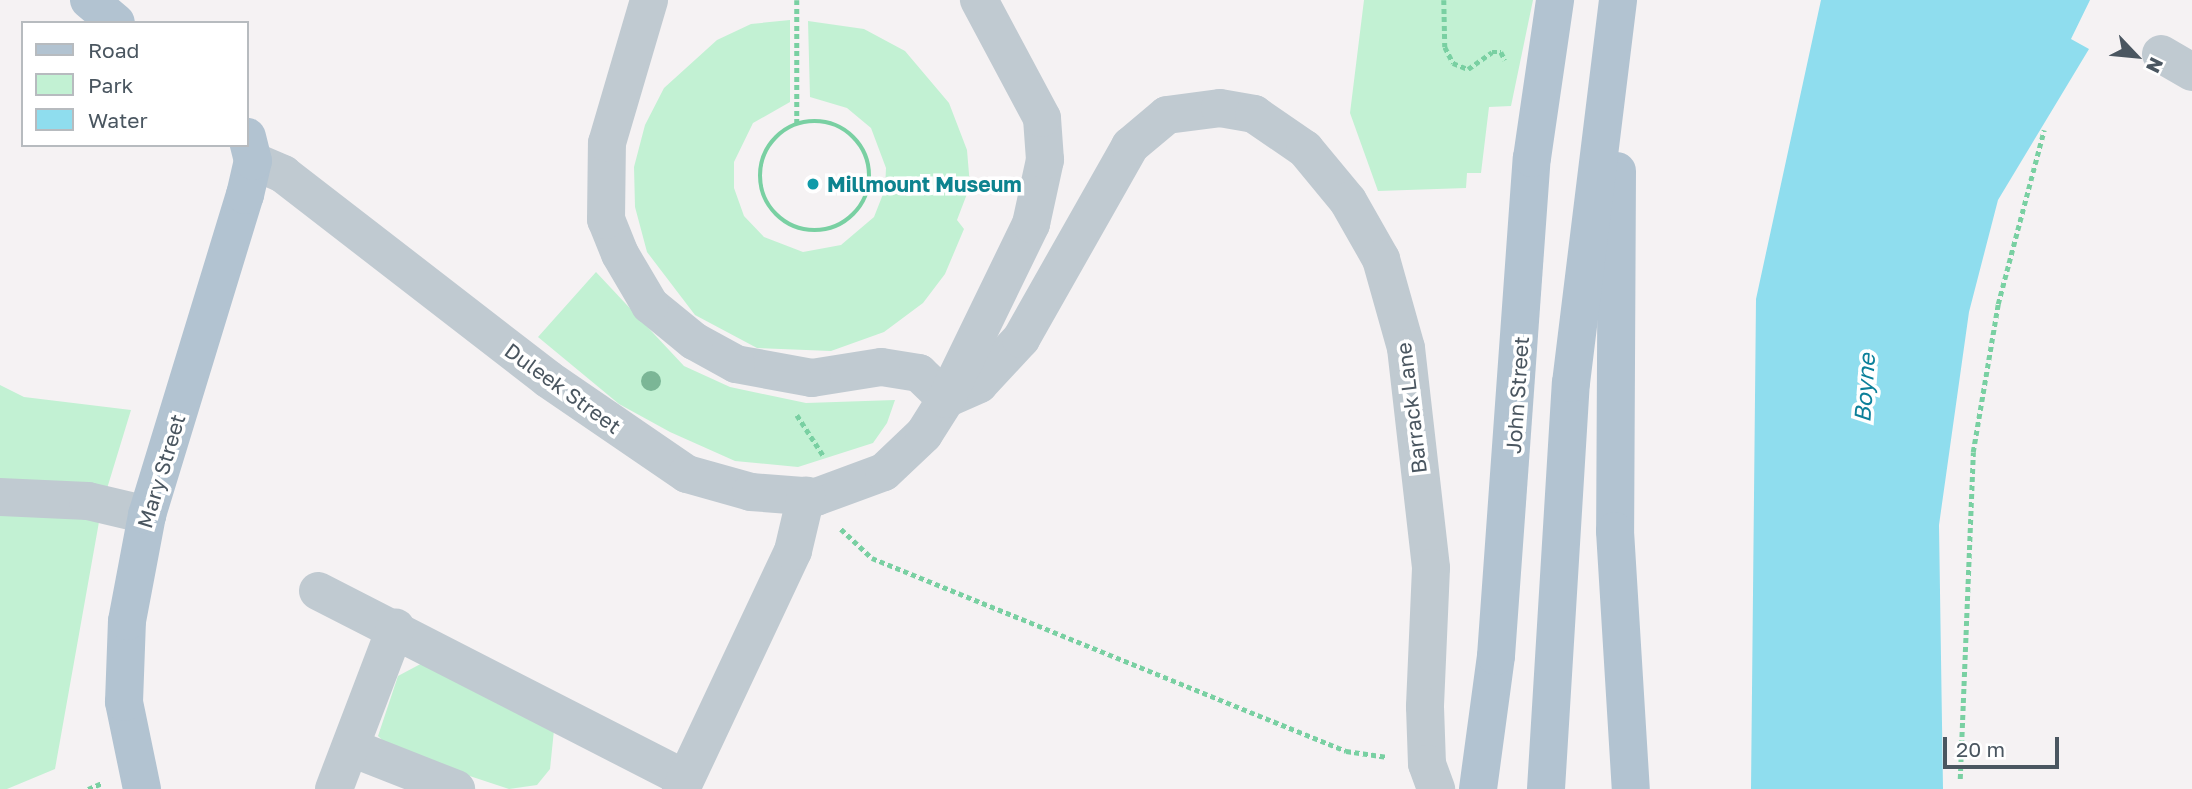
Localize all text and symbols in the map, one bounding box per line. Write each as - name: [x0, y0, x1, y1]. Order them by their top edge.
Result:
- legend: [21, 21, 248, 147]
- north arrow: [2101, 21, 2171, 91]
- text: Road: [88, 37, 139, 63]
- text: N: [2142, 54, 2169, 77]
- text: Park: [88, 72, 133, 98]
- text: Water: [88, 107, 148, 133]
- place label: Millmount Museum: [827, 171, 1022, 197]
- marker: Millmount Museum: [805, 176, 821, 192]
- street label: John Street: [1500, 336, 1534, 454]
- street label: Duleek Street: [500, 337, 626, 439]
- street label: Barrack Lane: [1390, 341, 1432, 475]
- water label: Boyne: [1848, 353, 1880, 423]
- street label: Mary Street: [132, 411, 190, 531]
- scale bar: [1947, 722, 2062, 766]
- text: 20 m: [1956, 736, 2005, 762]

